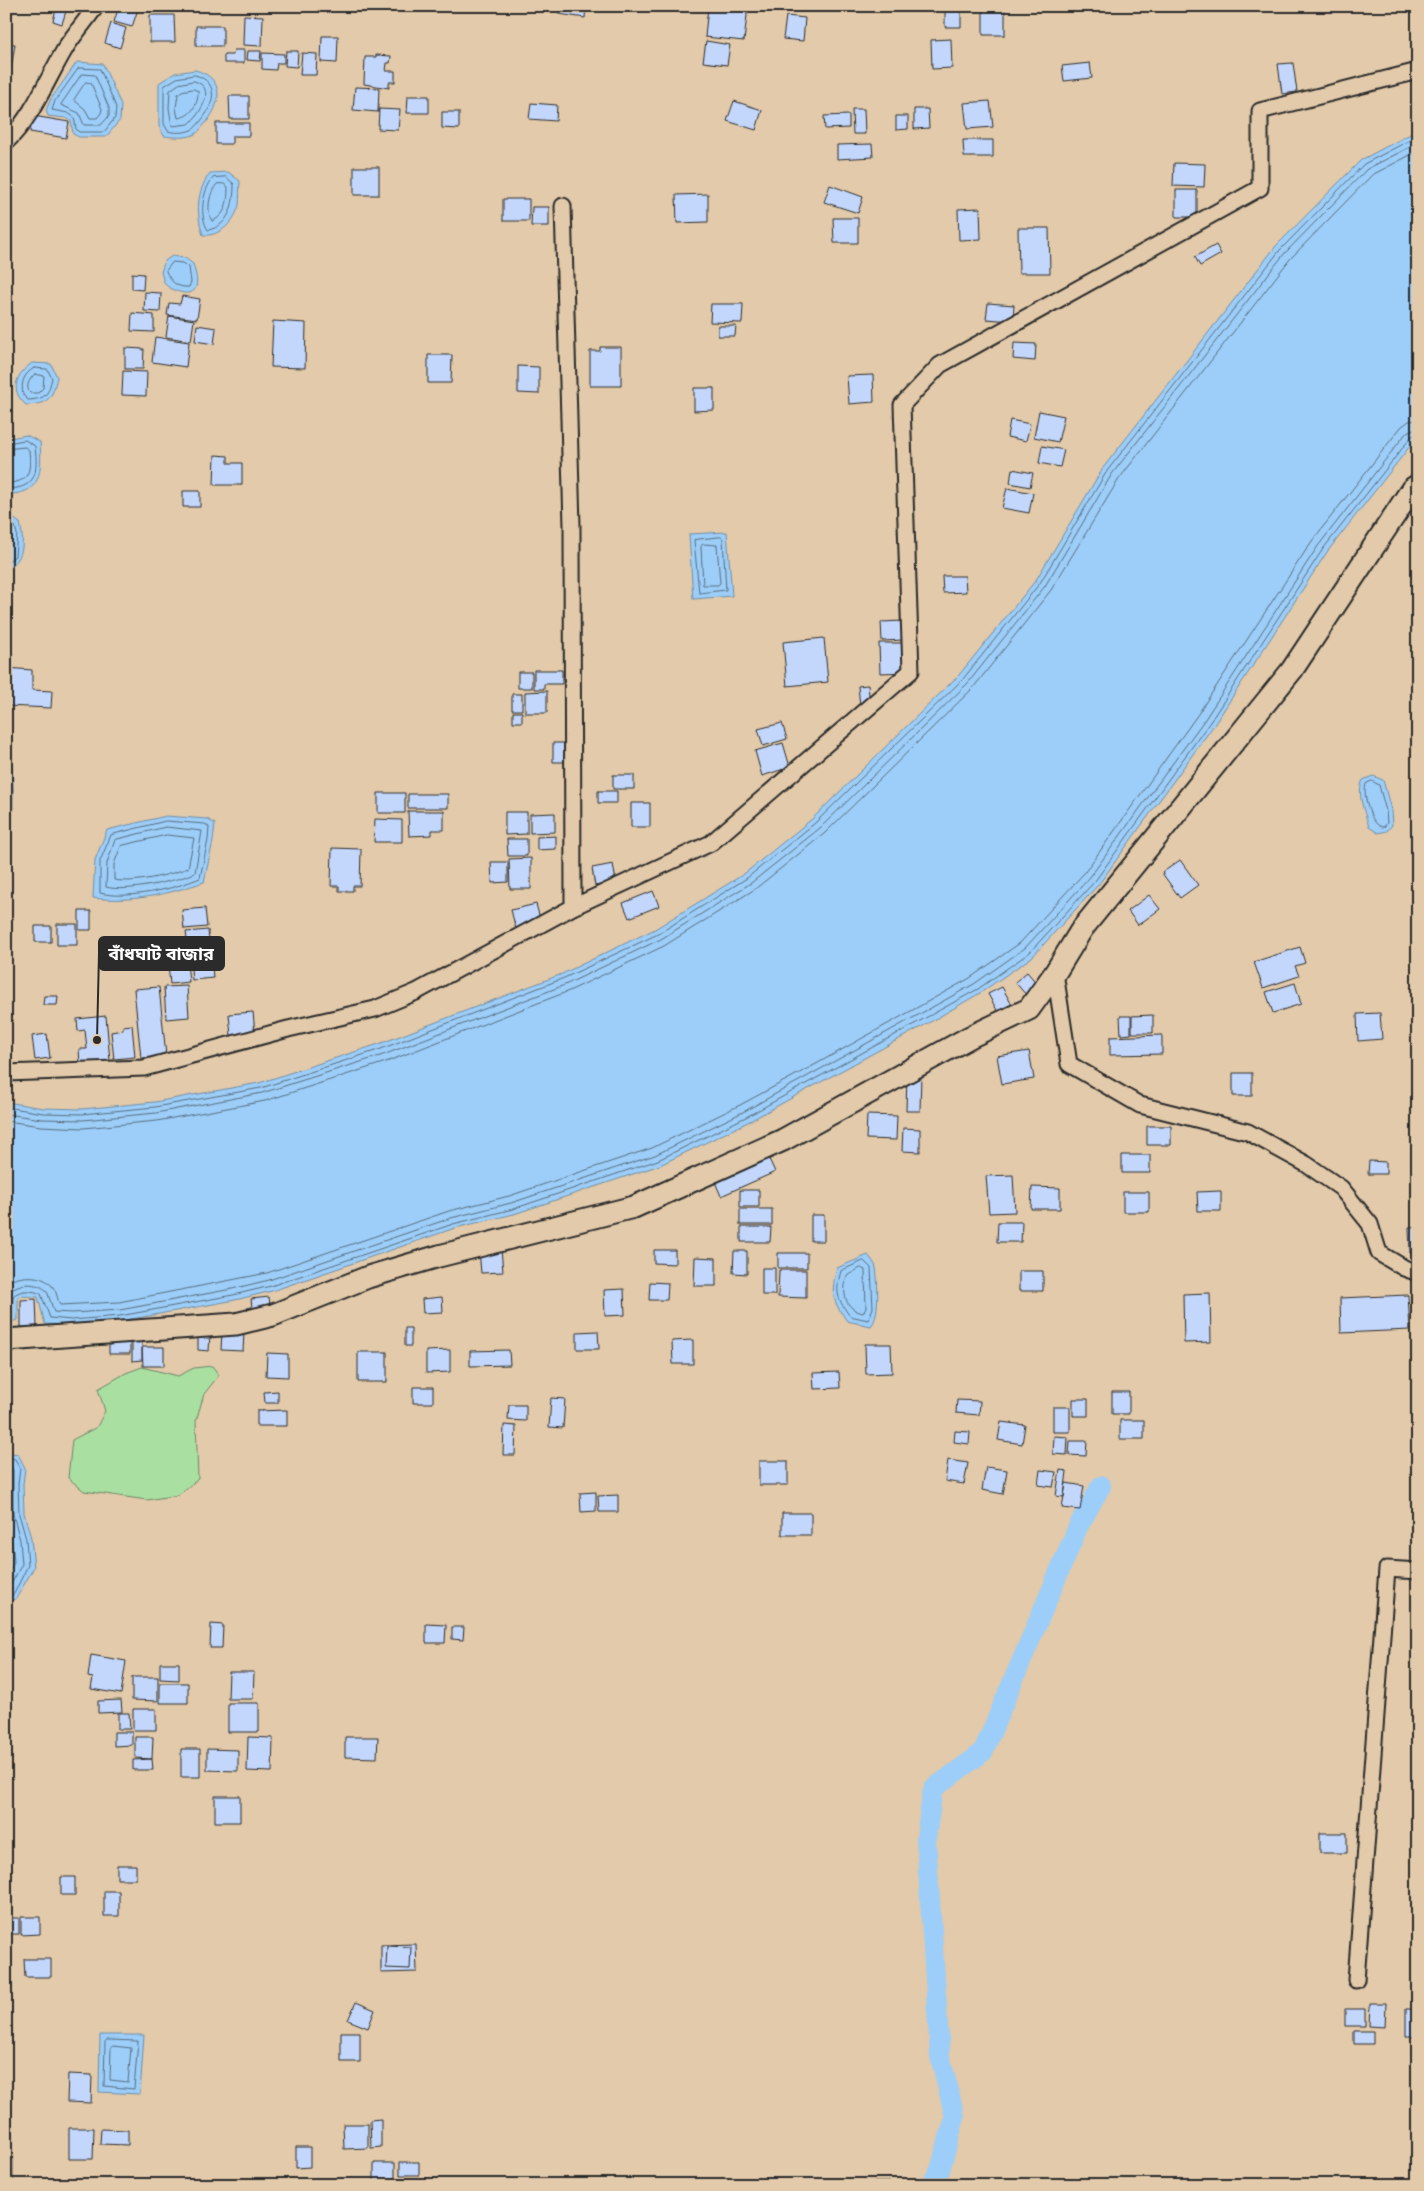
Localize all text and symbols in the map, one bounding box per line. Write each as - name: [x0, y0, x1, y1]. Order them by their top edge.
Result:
- callout: বাঁধঘাট বাজার: [99, 937, 224, 970]
- text: বাঁধঘাট বাজার: [107, 944, 215, 967]

